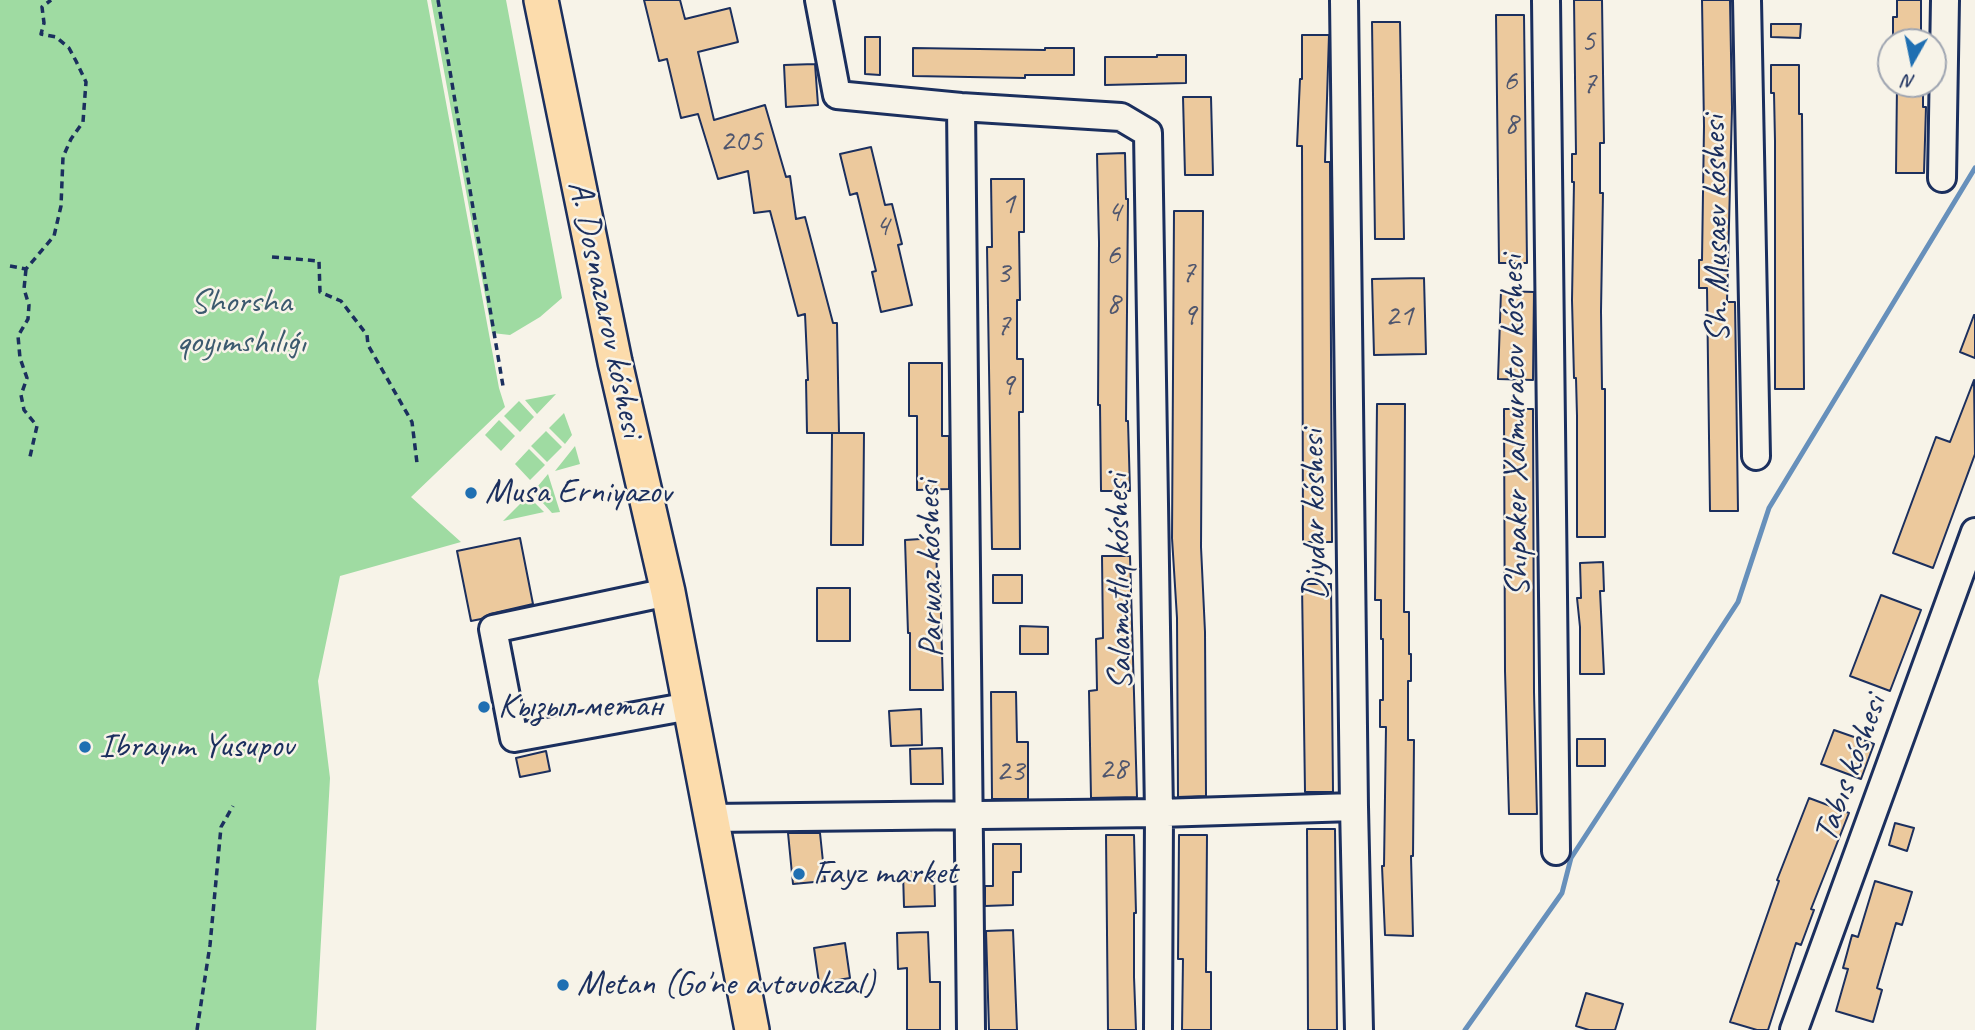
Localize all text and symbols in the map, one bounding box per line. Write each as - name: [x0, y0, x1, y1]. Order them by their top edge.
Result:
- house number: 5: [1581, 23, 1595, 61]
- north arrow: [1877, 28, 1947, 98]
- house number: 6: [1503, 63, 1517, 101]
- house number: 7: [1582, 66, 1596, 104]
- text: N: [1901, 69, 1917, 95]
- house number: 8: [1504, 106, 1518, 144]
- street label: Sh. Musaev kóshesi: [1694, 115, 1740, 343]
- house number: 205: [719, 123, 763, 161]
- street label: A. Dosnazarov kóshesi: [557, 177, 653, 441]
- house number: 1: [1001, 186, 1015, 224]
- house number: 4: [1107, 194, 1121, 232]
- house number: 4: [875, 208, 889, 246]
- house number: 6: [1106, 237, 1120, 275]
- house number: 3: [996, 255, 1010, 293]
- house number: 7: [1181, 255, 1195, 293]
- street label: Shıpaker Xalmuratov kóshesi: [1492, 255, 1540, 597]
- park label: Shorsha qoyımshılıǵı: [176, 282, 306, 364]
- house number: 8: [1106, 286, 1120, 324]
- house number: 9: [1182, 297, 1196, 335]
- house number: 21: [1385, 298, 1413, 336]
- house number: 7: [996, 308, 1010, 346]
- house number: 9: [1000, 367, 1014, 405]
- street label: Diydar kóshesi: [1293, 429, 1337, 601]
- place label: Musa Erniyazov: [485, 472, 672, 514]
- street label: Salamatlıq kóshesi: [1097, 474, 1143, 690]
- street label: Parwaz kóshesi: [908, 480, 954, 658]
- marker: Musa Erniyazov: [463, 485, 479, 501]
- place label: Кызыл метан: [498, 686, 662, 728]
- street label: Tabıs kóshesi: [1805, 690, 1897, 848]
- marker: Кызыл метан: [476, 699, 492, 715]
- place label: Ibrayım Yusupov: [99, 726, 294, 768]
- marker: Ibrayım Yusupov: [77, 739, 93, 755]
- house number: 28: [1099, 751, 1127, 789]
- house number: 23: [996, 753, 1024, 791]
- place label: Fayz market: [813, 853, 957, 895]
- marker: Fayz market: [791, 866, 807, 882]
- place label: Metan (Go'ne avtovokzal): [577, 964, 875, 1006]
- marker: Metan (Go'ne avtovokzal): [555, 977, 571, 993]

